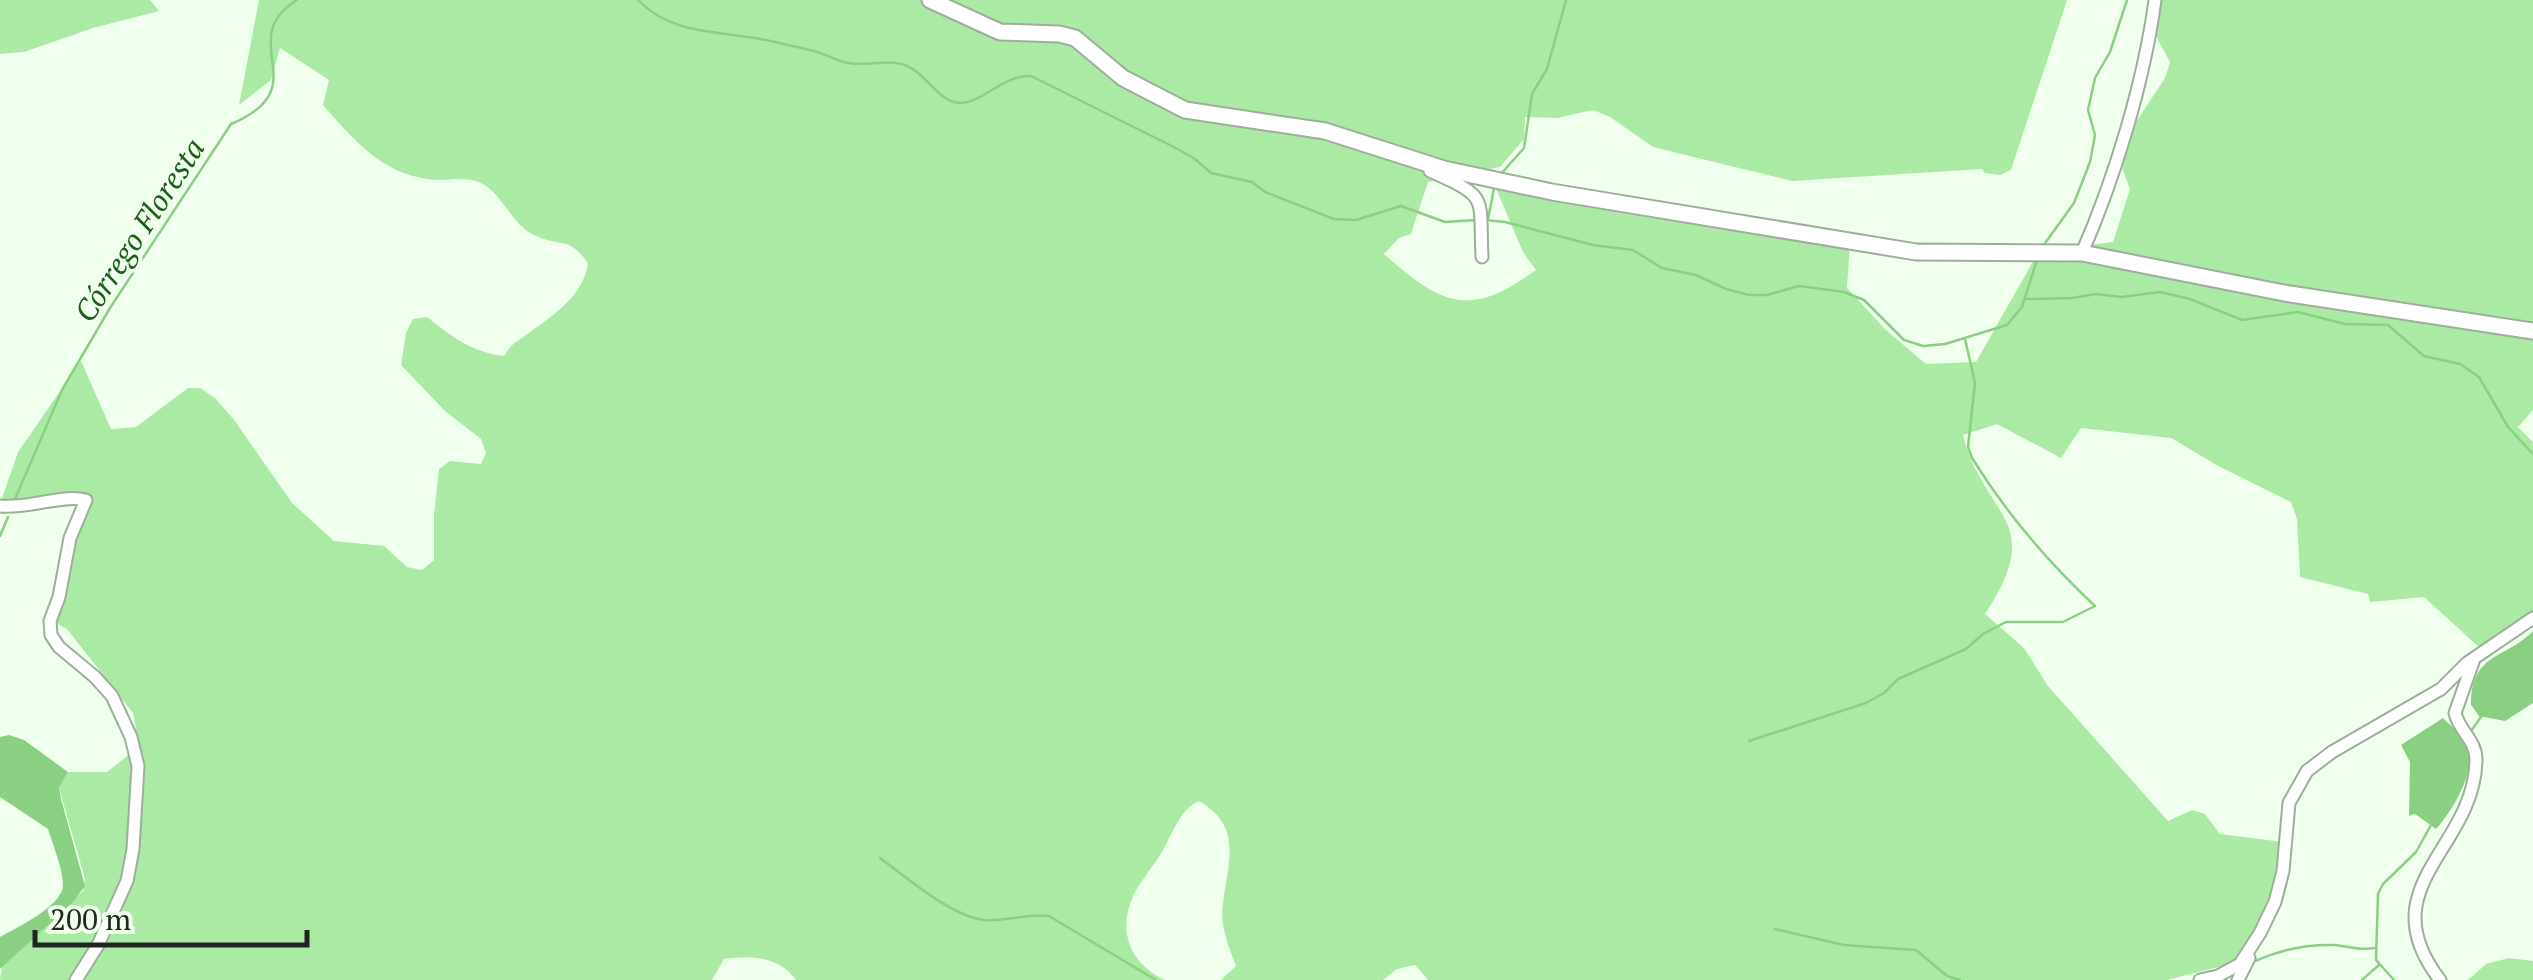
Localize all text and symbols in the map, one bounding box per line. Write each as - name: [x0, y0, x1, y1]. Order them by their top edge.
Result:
- water label: Córrego Floresta: [65, 131, 213, 329]
- scale bar: [35, 885, 308, 947]
- text: 200 m: [50, 899, 131, 939]

